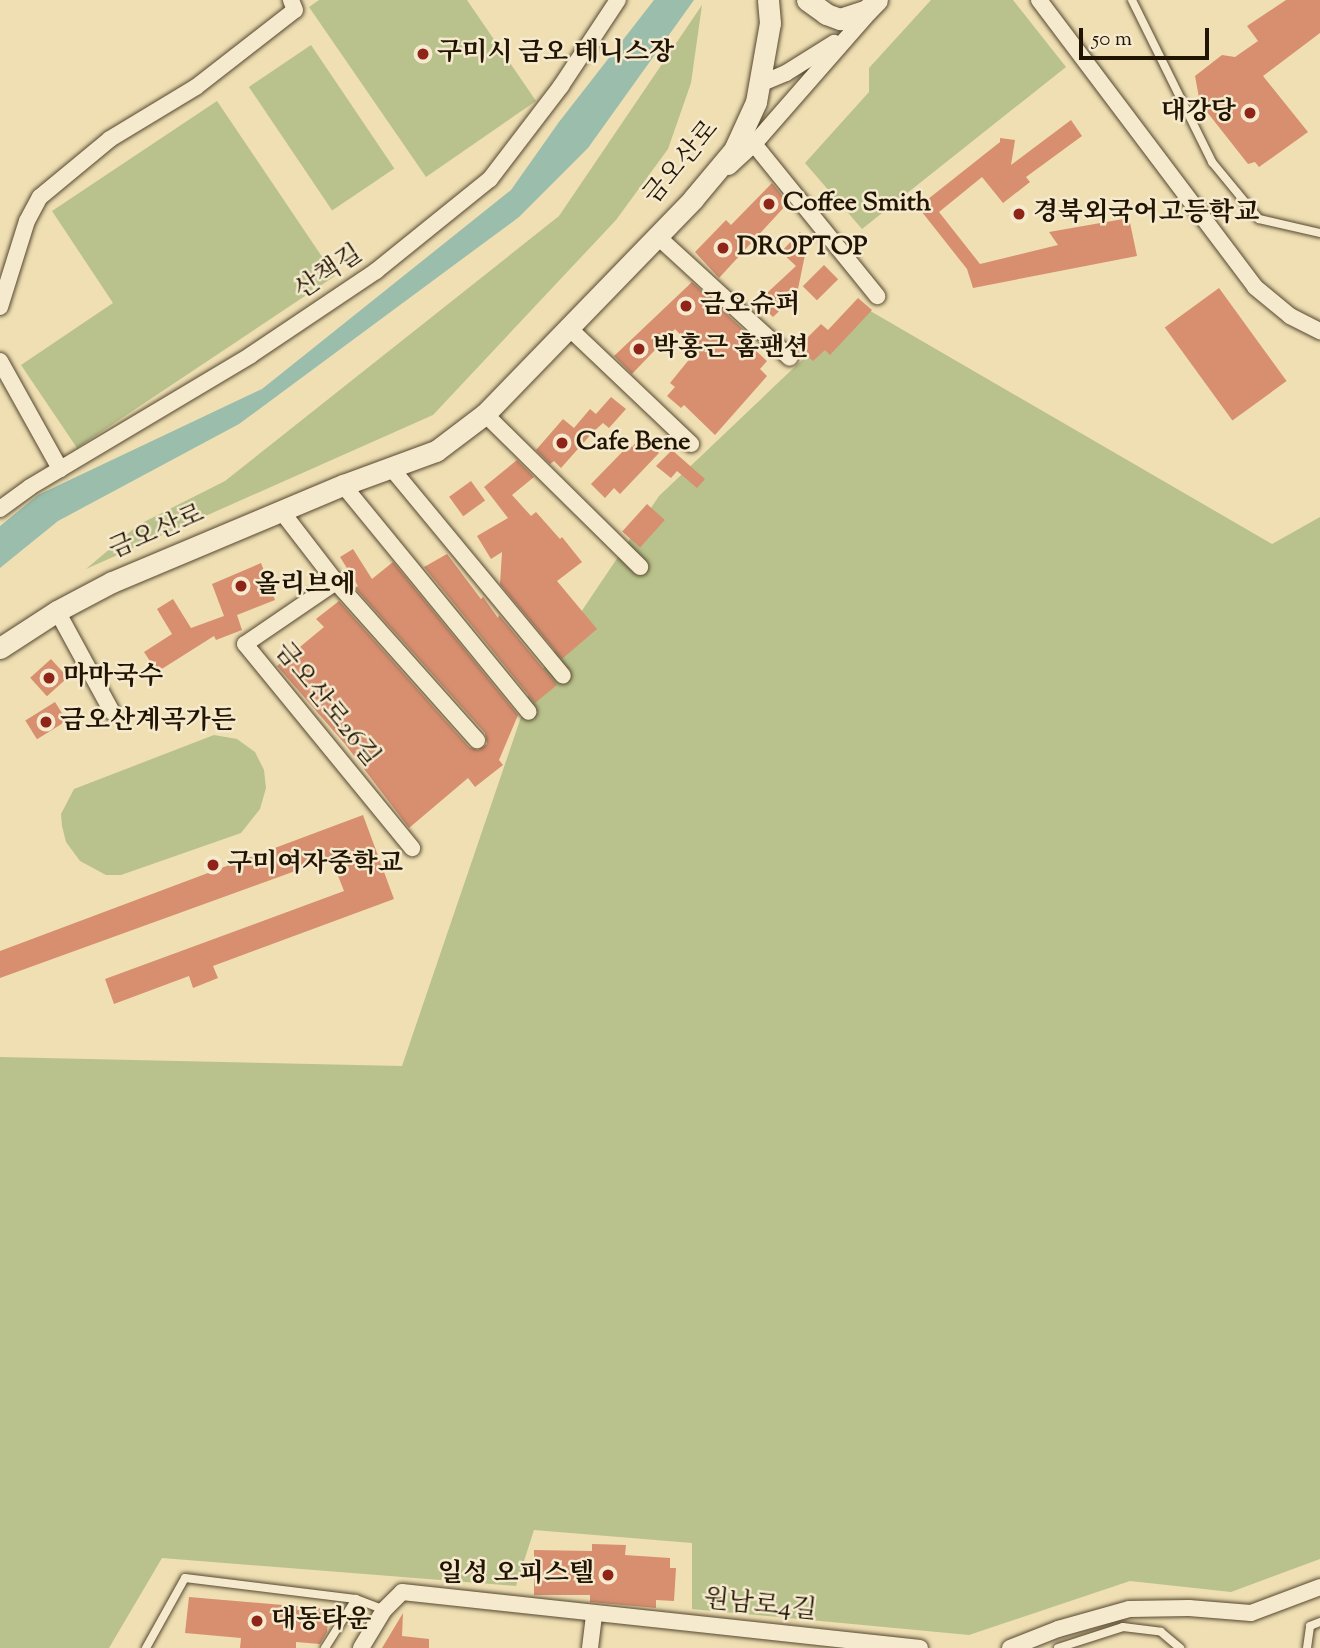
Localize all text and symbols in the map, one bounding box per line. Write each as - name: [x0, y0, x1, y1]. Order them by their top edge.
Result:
- scale bar: [1082, 14, 1212, 58]
- text: 50 m: [1092, 25, 1132, 55]
- place label: 구미시 금오 테니스장: [437, 38, 674, 70]
- marker: 구미시 금오 테니스장: [415, 46, 431, 62]
- place label: 대강당: [1161, 97, 1236, 129]
- marker: 대강당: [1242, 105, 1258, 121]
- street label: 금오산로: [638, 114, 726, 212]
- place label: Coffee Smith: [783, 188, 931, 220]
- marker: Coffee Smith: [761, 196, 777, 212]
- place label: 경북외국어고등학교: [1033, 198, 1259, 230]
- marker: 경북외국어고등학교: [1011, 206, 1027, 222]
- place label: DROPTOP: [737, 232, 867, 264]
- street label: 산책길: [289, 239, 369, 307]
- marker: DROPTOP: [715, 240, 731, 256]
- place label: 금오슈퍼: [700, 290, 800, 322]
- marker: 금오슈퍼: [678, 298, 694, 314]
- place label: 박홍근 홈팬션: [653, 333, 809, 365]
- marker: 박홍근 홈팬션: [631, 341, 647, 357]
- place label: Cafe Bene: [576, 427, 690, 459]
- marker: Cafe Bene: [554, 435, 570, 451]
- street label: 금오산로: [105, 499, 209, 567]
- place label: 올리브에: [255, 570, 355, 602]
- marker: 올리브에: [233, 578, 249, 594]
- street label: 금오산로26길: [266, 637, 386, 773]
- place label: 마마국수: [63, 662, 163, 694]
- marker: 마마국수: [41, 670, 57, 686]
- place label: 금오산계곡가든: [60, 706, 236, 738]
- marker: 금오산계곡가든: [38, 714, 54, 730]
- place label: 구미여자중학교: [227, 849, 403, 881]
- marker: 구미여자중학교: [205, 857, 221, 873]
- place label: 일성 오피스텔: [438, 1559, 594, 1591]
- marker: 일성 오피스텔: [600, 1567, 616, 1583]
- street label: 원남로4길: [702, 1585, 818, 1627]
- place label: 대동타운: [271, 1605, 371, 1637]
- marker: 대동타운: [249, 1613, 265, 1629]

